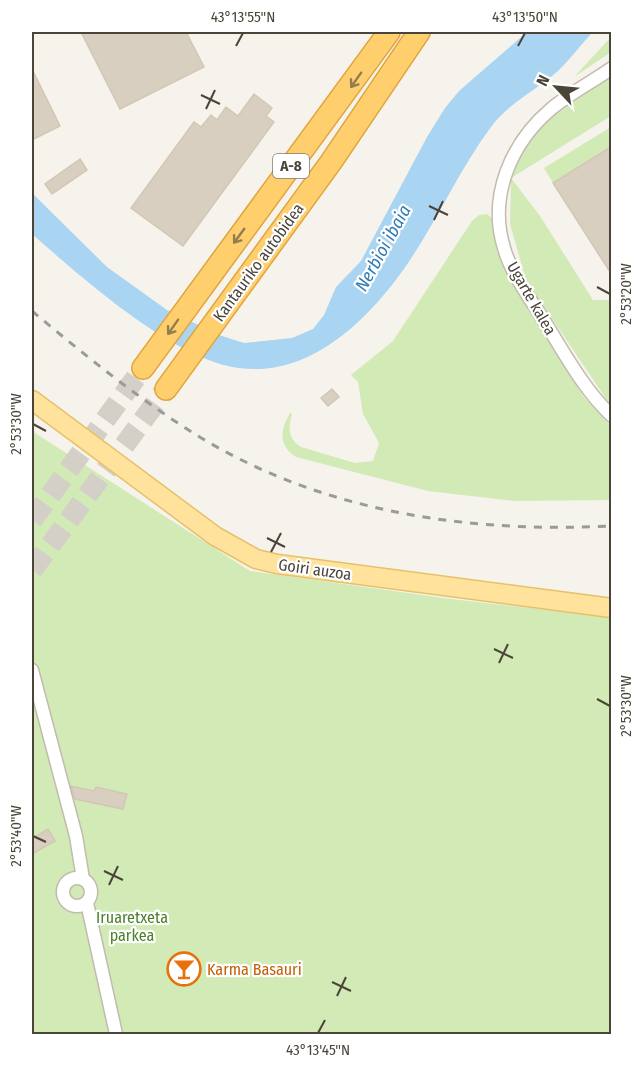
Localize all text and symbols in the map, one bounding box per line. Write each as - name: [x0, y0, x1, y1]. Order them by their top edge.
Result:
- text: 43°13'55"N: [211, 8, 275, 26]
- text: 43°13'50"N: [492, 8, 558, 26]
- north arrow: [526, 57, 586, 117]
- one-way arrow: [350, 71, 362, 87]
- text: N: [532, 72, 554, 89]
- road number: A-8: [273, 154, 309, 178]
- street label: Kantauriko autobidea: [209, 199, 308, 325]
- water label: Nerbioi ibaia: [350, 201, 416, 295]
- one-way arrow: [233, 227, 246, 243]
- street label: Ugarte kalea: [503, 258, 560, 338]
- text: 2°53'20"W: [617, 263, 635, 325]
- one-way arrow: [167, 319, 179, 335]
- text: 2°53'30"W: [7, 393, 25, 455]
- street label: Goiri auzoa: [277, 555, 353, 584]
- text: 2°53'30"W: [617, 675, 635, 737]
- text: 2°53'40"W: [7, 805, 25, 867]
- park label: Iruaretxeta parkea: [96, 908, 168, 945]
- bar icon: Karma Basauri: [166, 951, 202, 987]
- place label: Karma Basauri: [207, 960, 302, 979]
- text: 43°13'45"N: [286, 1041, 350, 1059]

